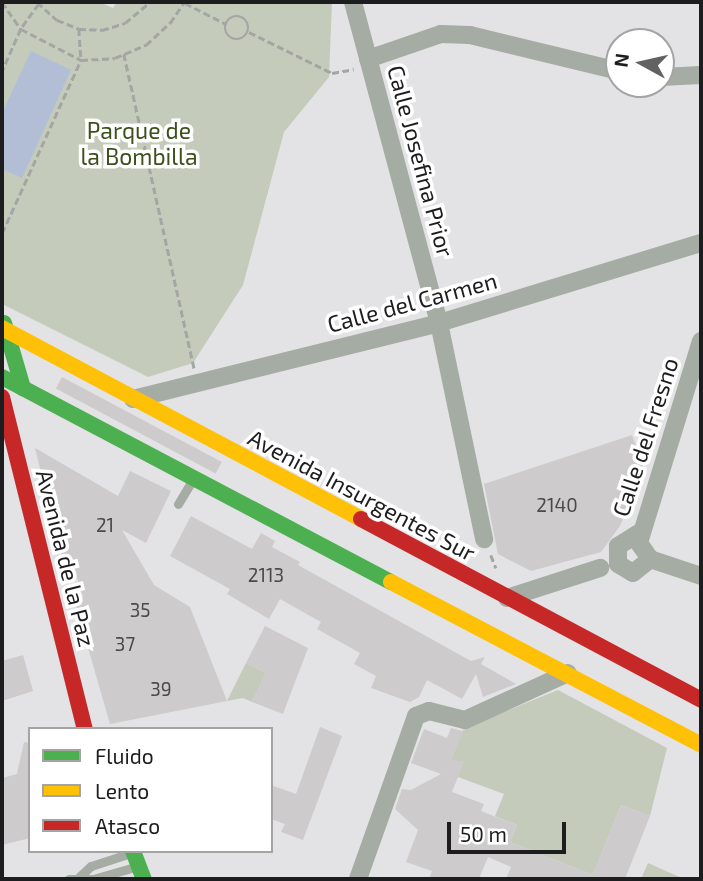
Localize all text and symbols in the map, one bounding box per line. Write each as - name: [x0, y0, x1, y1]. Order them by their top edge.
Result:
- north arrow: [605, 28, 675, 98]
- text: N: [608, 52, 633, 69]
- street label: Calle Josefina Prior: [382, 62, 460, 260]
- park label: Parque de la Bombilla: [80, 116, 198, 170]
- street label: Calle del Carmen: [324, 266, 500, 338]
- street label: Calle del Fresno: [606, 354, 684, 520]
- street label: Avenida Insurgentes Sur: [244, 423, 480, 567]
- street label: Avenida de la Paz: [31, 467, 101, 649]
- house number: 2140: [536, 494, 578, 516]
- house number: 21: [96, 514, 114, 536]
- house number: 2113: [248, 564, 284, 586]
- house number: 35: [130, 599, 150, 621]
- house number: 37: [115, 633, 135, 655]
- house number: 39: [150, 678, 172, 700]
- legend: [28, 727, 273, 853]
- text: Fluido: [95, 743, 154, 768]
- text: Lento: [95, 778, 149, 803]
- scale bar: [451, 808, 570, 852]
- text: Atasco: [95, 813, 160, 838]
- text: 50 m: [460, 821, 507, 846]

